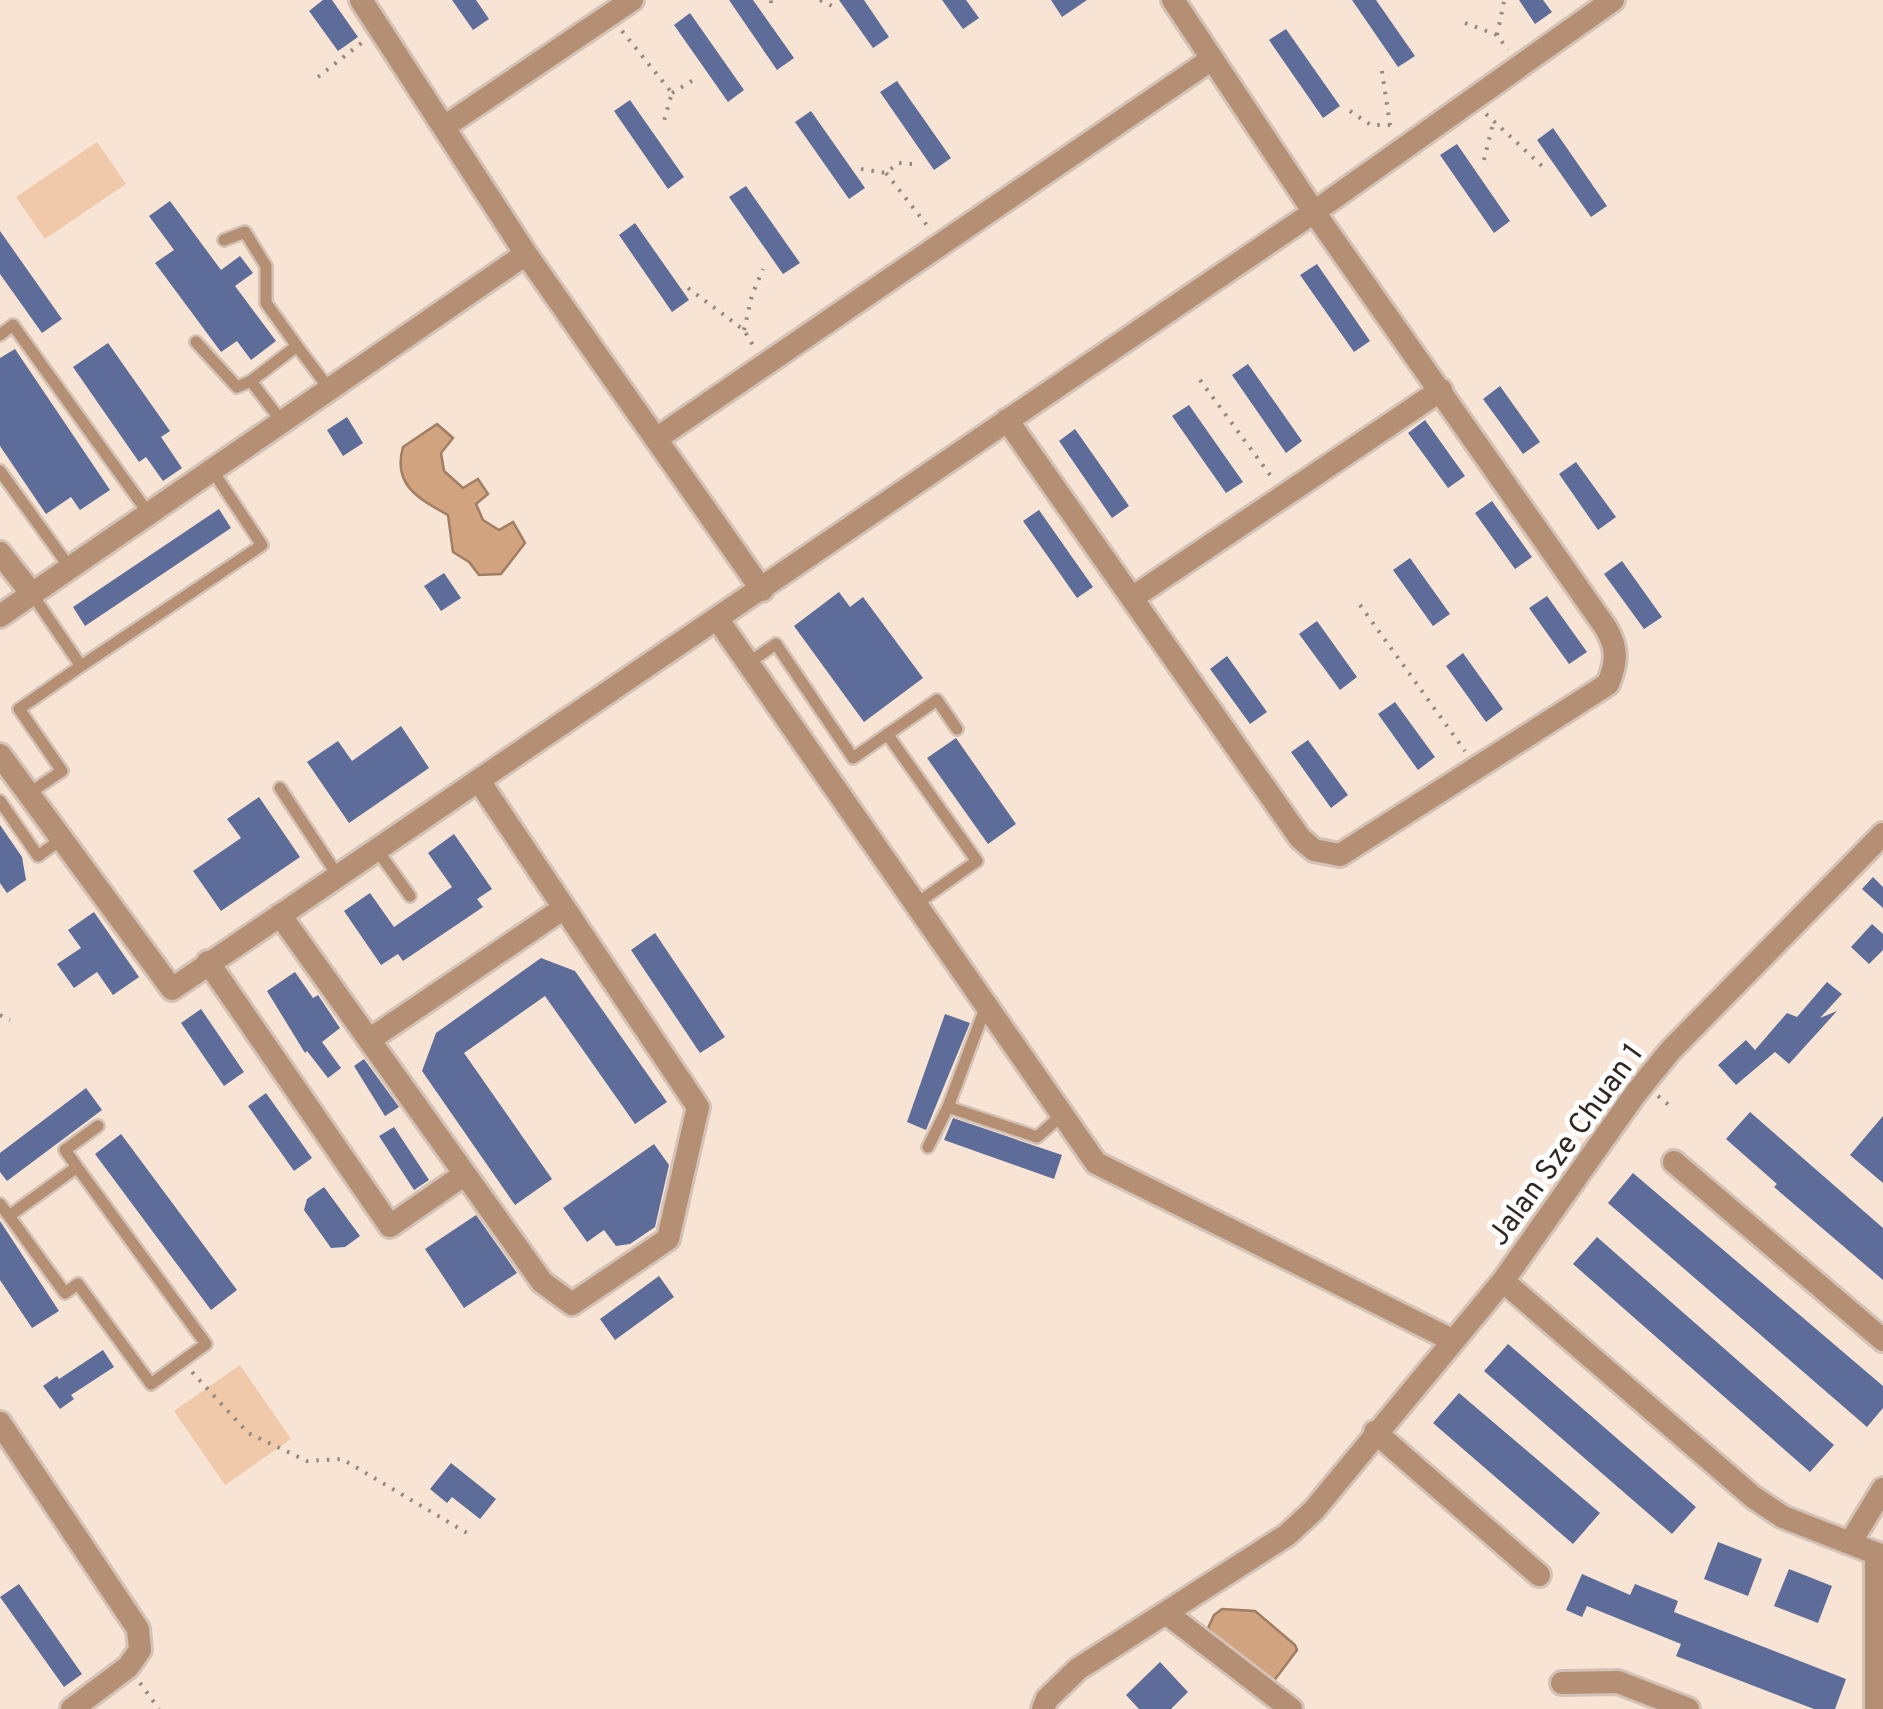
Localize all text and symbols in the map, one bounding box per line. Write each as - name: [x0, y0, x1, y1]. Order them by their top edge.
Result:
- street label: Jalan Sze Chuan 1: [1481, 1037, 1653, 1254]

